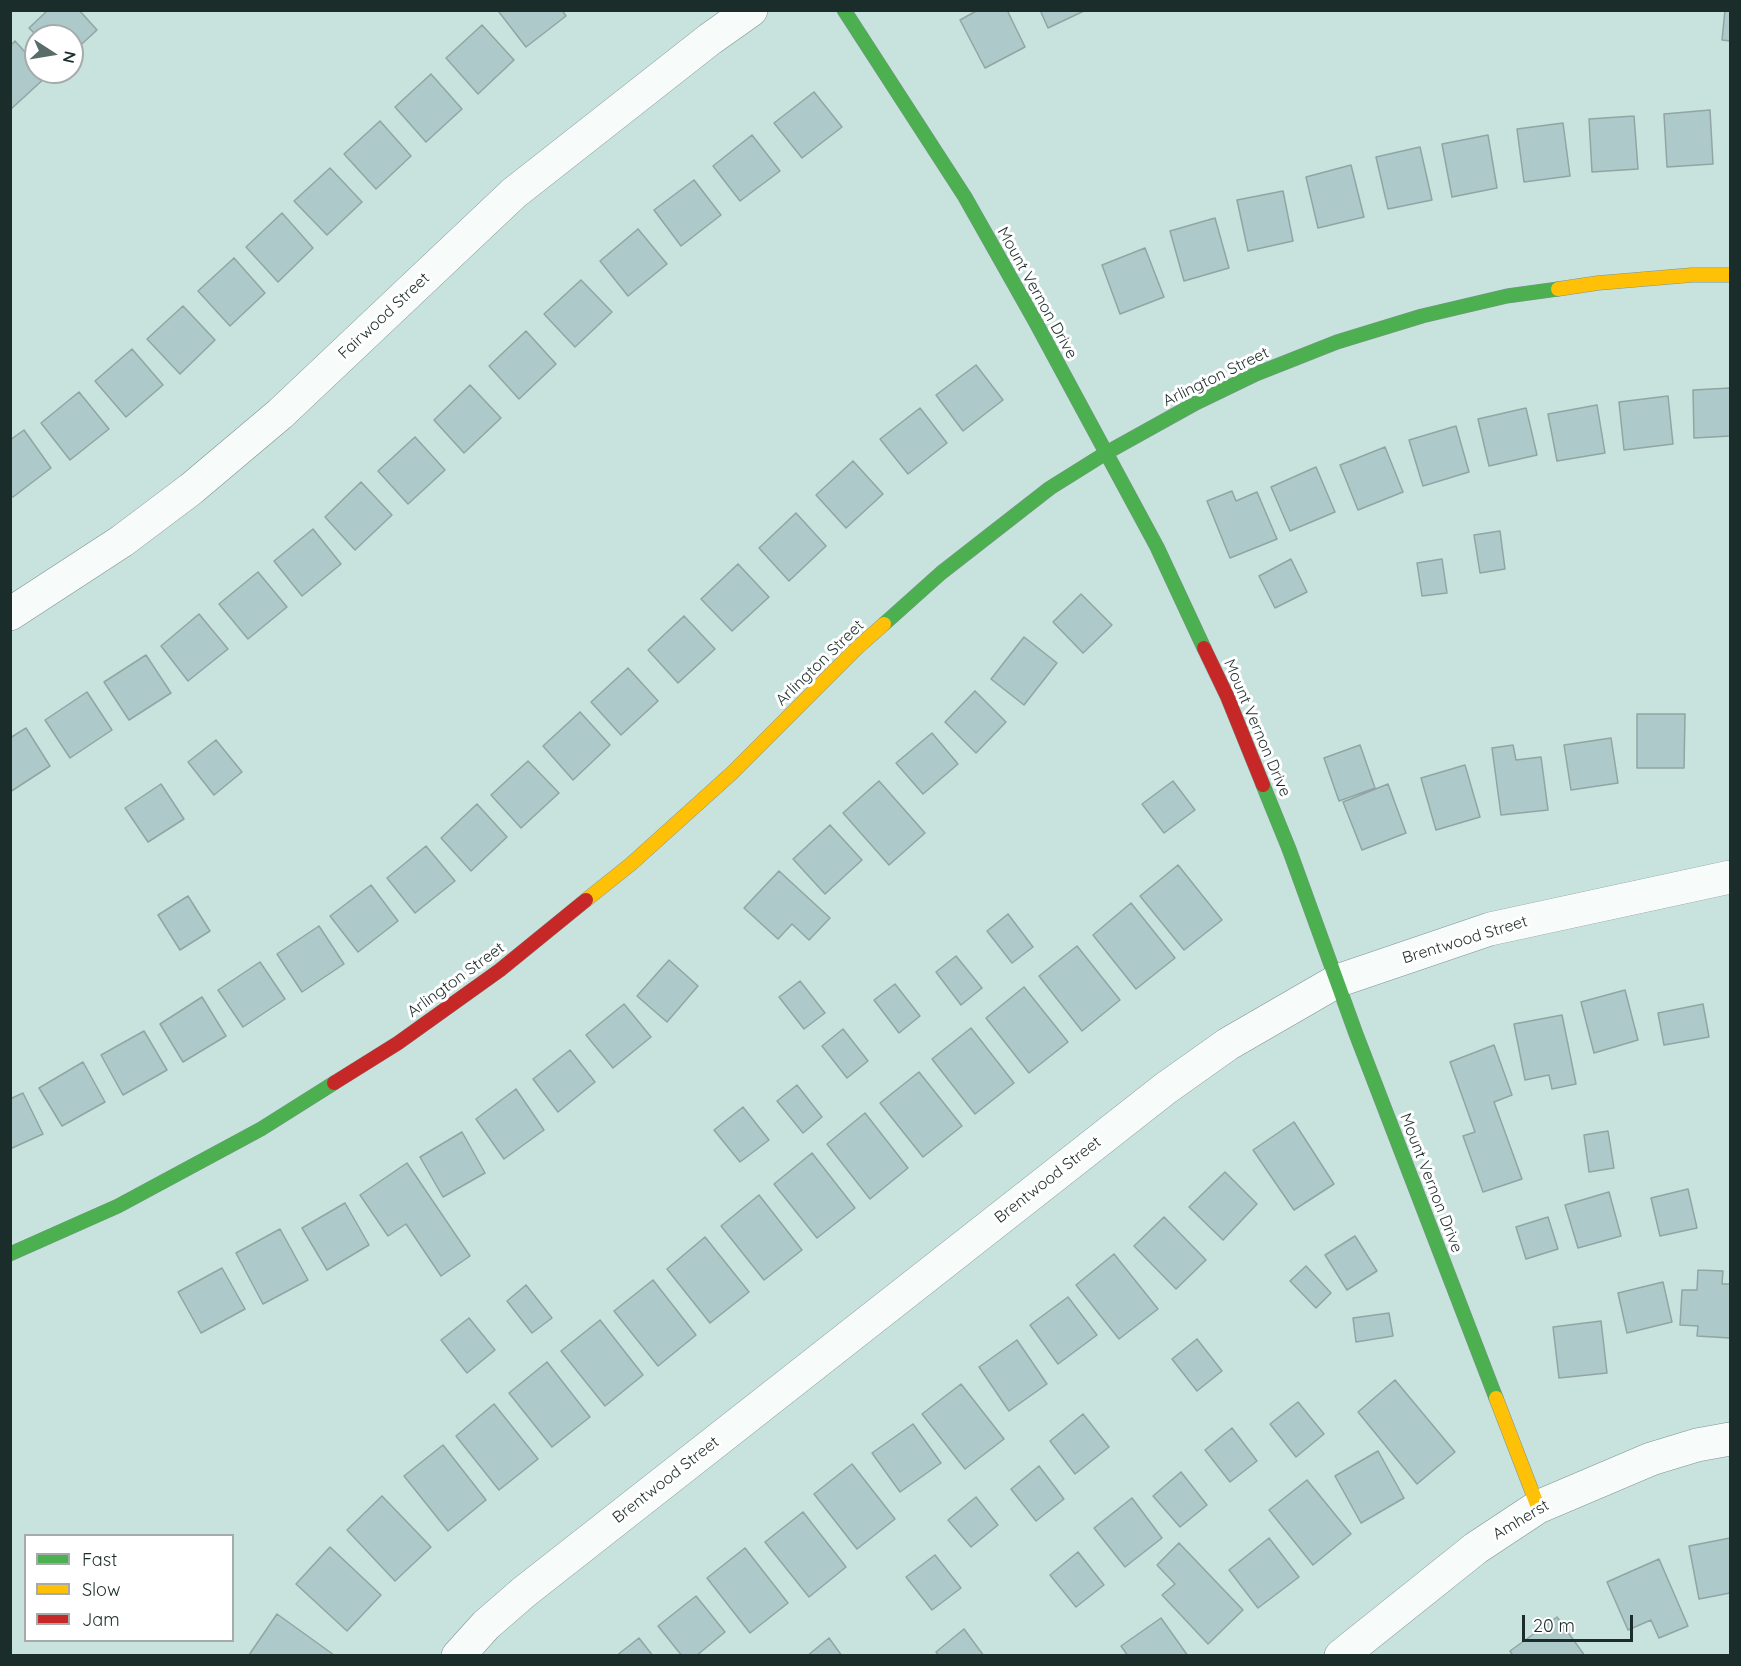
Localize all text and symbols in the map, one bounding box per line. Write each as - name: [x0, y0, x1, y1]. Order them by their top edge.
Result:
- north arrow: [24, 24, 84, 84]
- text: N: [59, 49, 81, 65]
- street label: Mount Vernon Drive: [993, 224, 1081, 362]
- street label: Fairwood Street: [334, 269, 434, 363]
- street label: Arlington Street: [1160, 343, 1272, 411]
- street label: Arlington Street: [772, 616, 868, 710]
- street label: Mount Vernon Drive: [1219, 656, 1295, 800]
- street label: Brentwood Street: [1400, 912, 1530, 968]
- street label: Arlington Street: [404, 938, 508, 1022]
- street label: Mount Vernon Drive: [1396, 1111, 1466, 1255]
- street label: Brentwood Street: [991, 1133, 1105, 1227]
- street label: Brentwood Street: [609, 1433, 723, 1527]
- street label: Amherst: [1489, 1496, 1553, 1544]
- legend: [24, 1534, 234, 1642]
- text: Fast: [82, 1548, 117, 1571]
- text: Slow: [82, 1578, 120, 1601]
- scale bar: [1525, 1603, 1636, 1641]
- text: Jam: [82, 1608, 120, 1631]
- text: 20 m: [1533, 1614, 1575, 1637]

